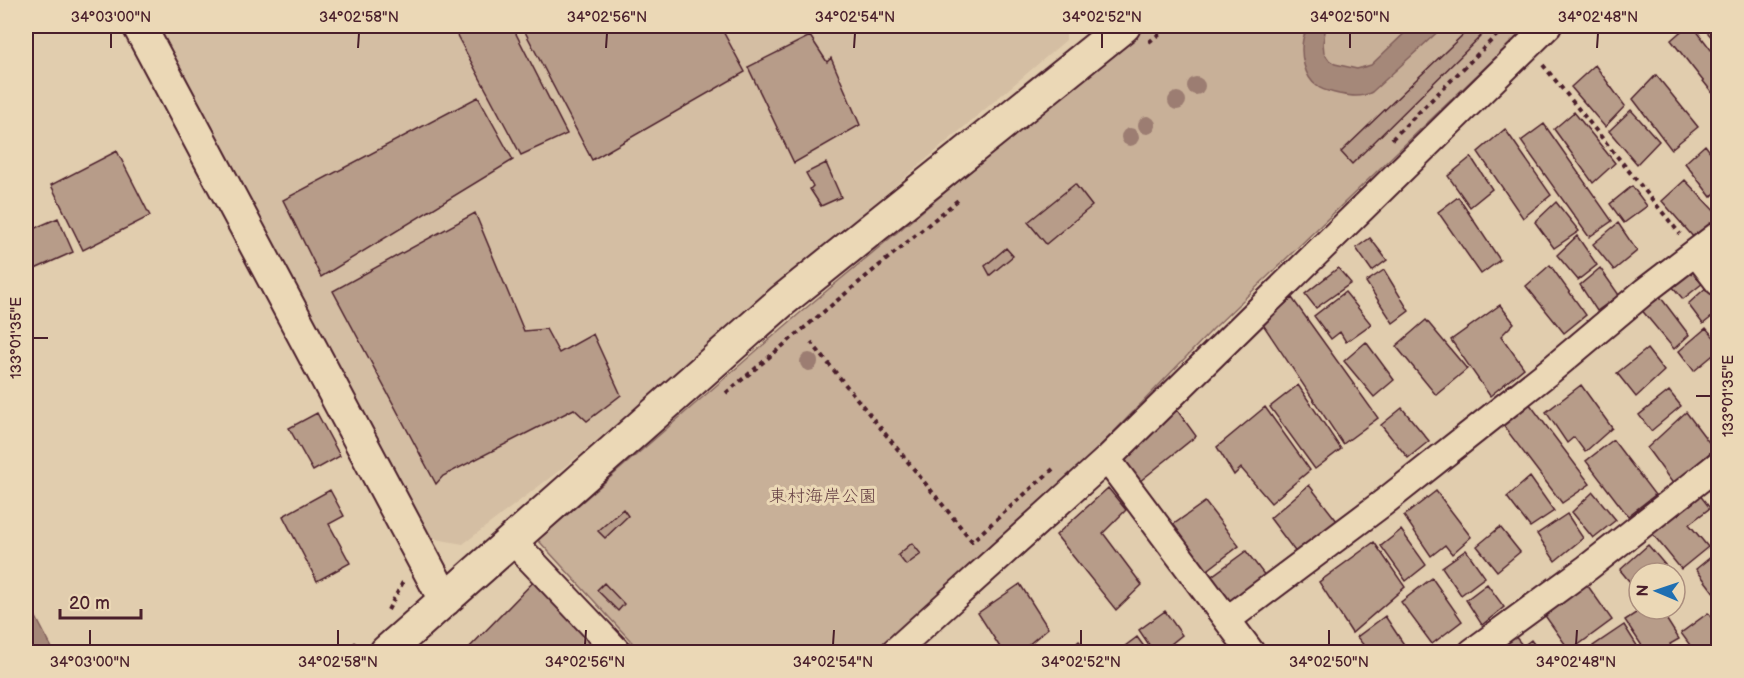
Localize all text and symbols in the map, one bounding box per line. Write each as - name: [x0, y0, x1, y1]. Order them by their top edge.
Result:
- text: 34°03'00"N: [71, 8, 151, 27]
- text: 34°02'58"N: [319, 8, 399, 27]
- text: 34°02'56"N: [567, 8, 647, 27]
- text: 34°02'54"N: [815, 8, 895, 27]
- text: 34°02'52"N: [1062, 8, 1142, 27]
- text: 34°02'50"N: [1310, 8, 1390, 27]
- text: 34°02'48"N: [1558, 8, 1638, 27]
- text: 133°01'35"E: [7, 297, 26, 379]
- text: 133°01'35"E: [1719, 355, 1738, 437]
- park label: 東村海岸公園: [769, 486, 877, 507]
- north arrow: [1627, 561, 1687, 621]
- scale bar: [60, 582, 141, 620]
- text: N: [1634, 584, 1653, 597]
- text: 20 m: [69, 593, 110, 614]
- text: 34°03'00"N: [50, 653, 130, 672]
- text: 34°02'58"N: [298, 653, 378, 672]
- text: 34°02'56"N: [545, 653, 625, 672]
- text: 34°02'54"N: [793, 653, 873, 672]
- text: 34°02'52"N: [1041, 653, 1121, 672]
- text: 34°02'50"N: [1289, 653, 1369, 672]
- text: 34°02'48"N: [1536, 653, 1616, 672]

